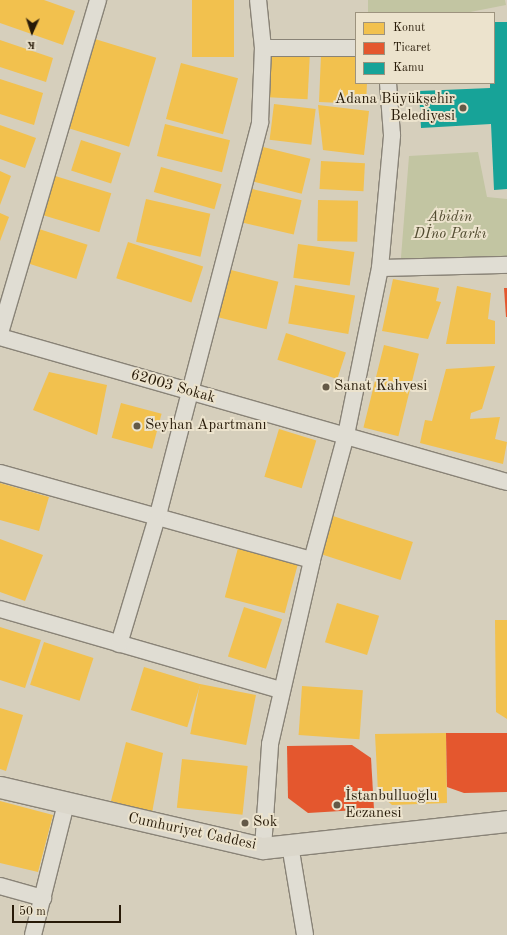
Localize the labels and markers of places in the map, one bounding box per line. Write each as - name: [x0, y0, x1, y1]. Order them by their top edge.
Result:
- place label: Adana Büyükşehir Belediyesi: [335, 90, 455, 125]
- marker: Adana Büyükşehir Belediyesi: [458, 103, 468, 113]
- place label: Sanat Kahvesi: [334, 378, 427, 396]
- marker: Sanat Kahvesi: [321, 382, 331, 392]
- place label: Seyhan Apartmanı: [145, 417, 267, 435]
- marker: Seyhan Apartmanı: [132, 421, 142, 431]
- place label: İstanbulluoğlu Eczanesi: [345, 787, 438, 822]
- marker: İstanbulluoğlu Eczanesi: [332, 800, 342, 810]
- place label: Sok: [253, 814, 278, 832]
- marker: Sok: [240, 818, 250, 828]

